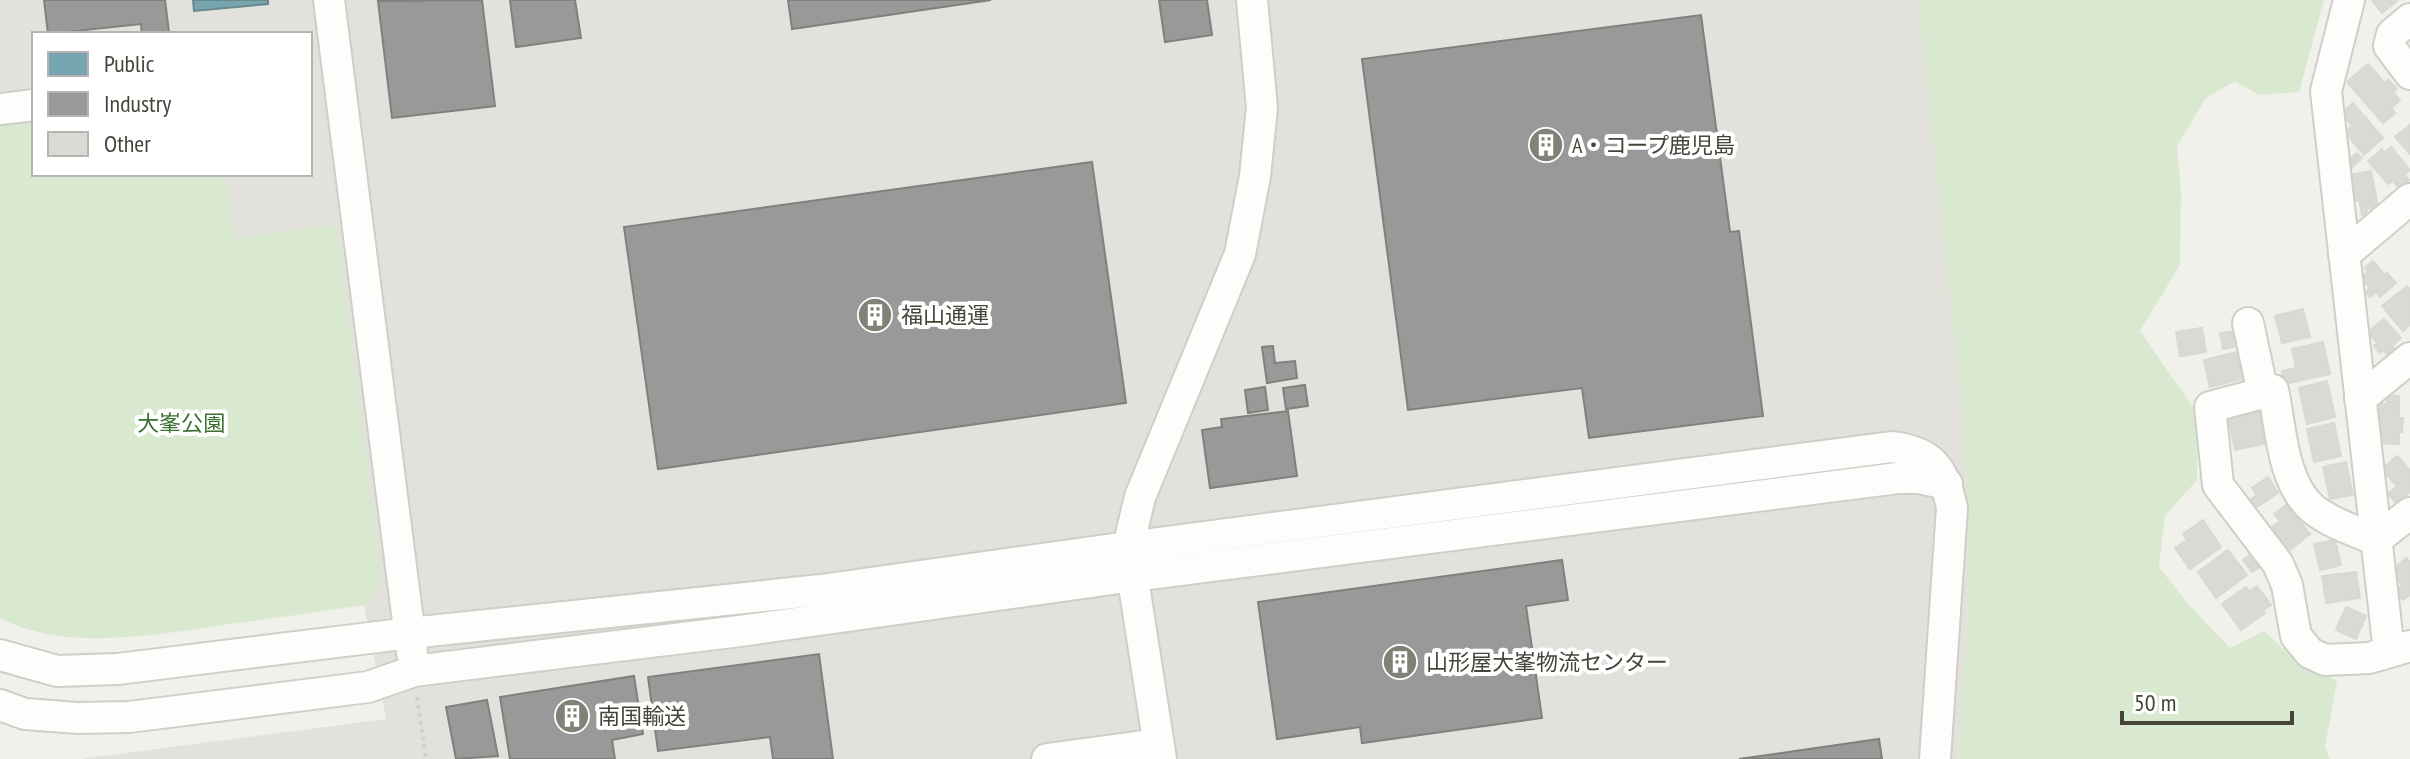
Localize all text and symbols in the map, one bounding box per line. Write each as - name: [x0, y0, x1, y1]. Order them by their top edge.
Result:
- legend: [32, 32, 312, 176]
- text: Public: [104, 48, 155, 79]
- text: Industry: [104, 88, 171, 119]
- building icon: A・コープ鹿児島: [1527, 126, 1565, 164]
- text: Other: [104, 128, 151, 159]
- place label: A・コープ鹿児島: [1572, 131, 1735, 159]
- building icon: 福山通運: [856, 296, 894, 334]
- place label: 福山通運: [901, 301, 989, 329]
- park label: 大峯公園: [137, 409, 225, 437]
- building icon: 山形屋大峯物流センター: [1381, 643, 1419, 681]
- place label: 山形屋大峯物流センター: [1426, 648, 1668, 676]
- scale bar: [2122, 675, 2292, 725]
- text: 50 m: [2134, 687, 2176, 718]
- building icon: 南国輸送: [553, 697, 591, 735]
- place label: 南国輸送: [598, 702, 686, 730]

